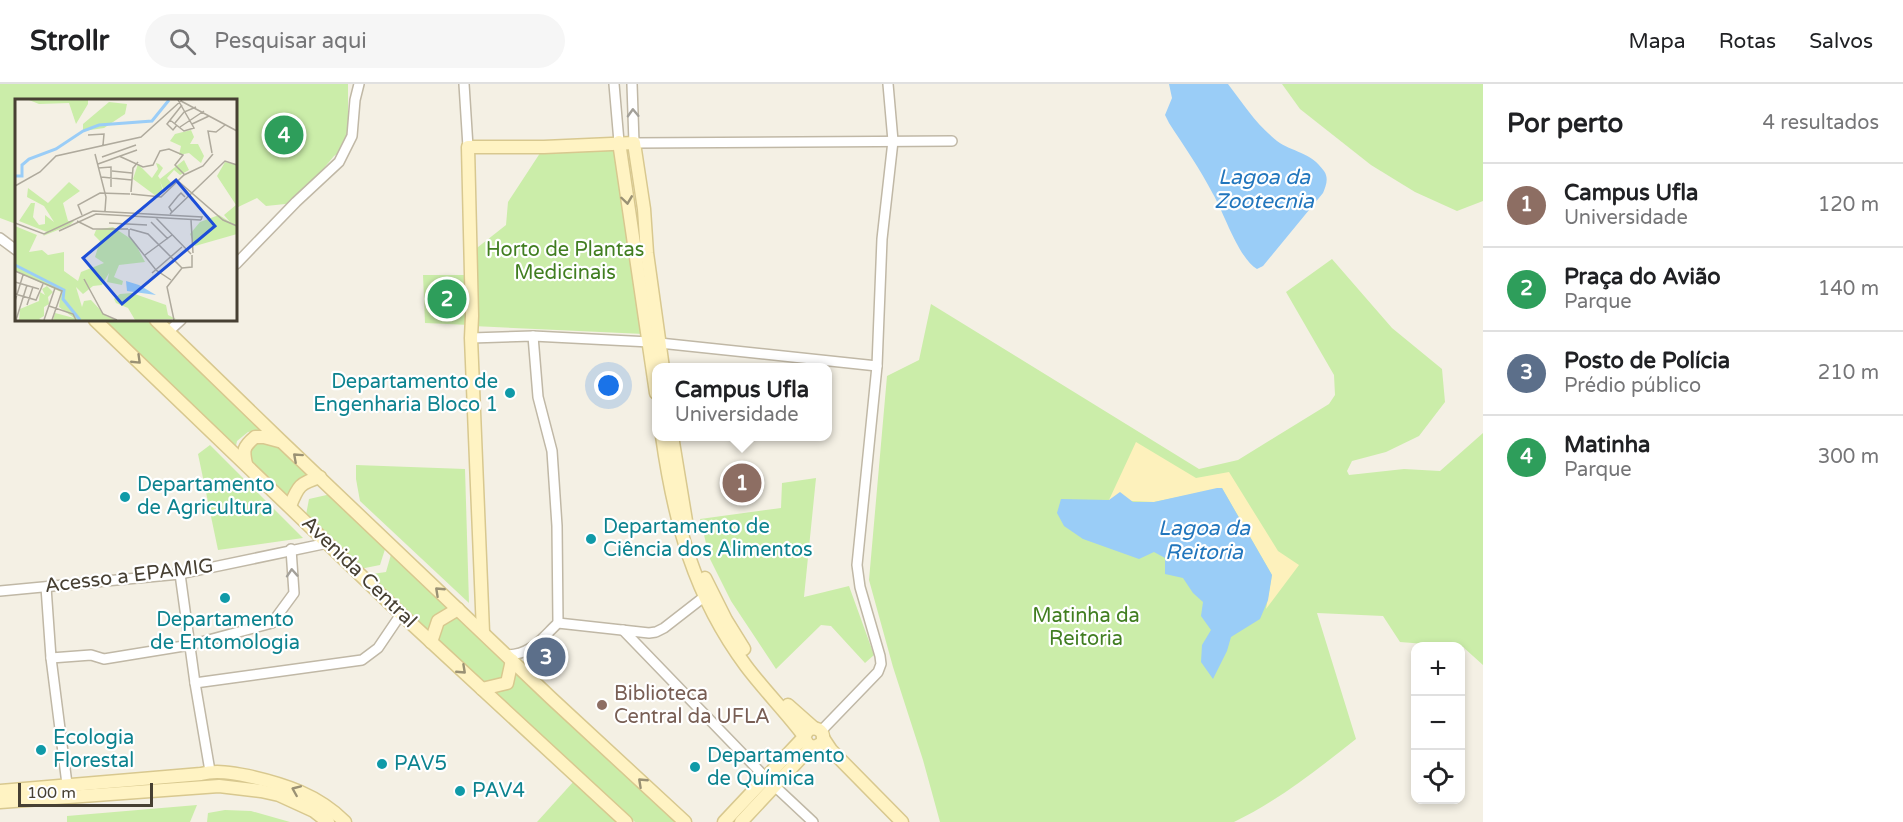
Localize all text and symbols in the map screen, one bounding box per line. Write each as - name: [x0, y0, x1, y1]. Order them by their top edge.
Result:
- search box: [145, 14, 565, 68]
- text: Strollr: [30, 24, 109, 58]
- icon: search: [166, 25, 199, 58]
- text: Pesquisar aqui: [214, 28, 367, 54]
- text: Mapa: [1628, 29, 1686, 54]
- text: Rotas: [1719, 29, 1776, 54]
- text: Salvos: [1809, 29, 1873, 54]
- inset map: [15, 99, 237, 321]
- text: Por perto: [1507, 108, 1623, 139]
- one-way arrow: [627, 109, 640, 118]
- text: 4 resultados: [1763, 111, 1879, 135]
- pin: 4: [264, 112, 304, 158]
- water label: Lagoa da Zootecnia: [1214, 165, 1315, 214]
- text: Campus Ufla: [1564, 180, 1698, 206]
- text: 1: [1520, 193, 1533, 217]
- text: 120 m: [1818, 193, 1879, 217]
- one-way arrow: [621, 195, 633, 205]
- text: Universidade: [1564, 206, 1688, 230]
- park label: Horto de Plantas Medicinais: [486, 238, 644, 285]
- text: Praça do Avião: [1564, 264, 1721, 290]
- pin: 2: [428, 276, 466, 322]
- text: 2: [1520, 277, 1533, 301]
- text: 140 m: [1818, 277, 1879, 301]
- text: Parque: [1564, 290, 1632, 314]
- text: Posto de Polícia: [1564, 348, 1730, 374]
- one-way arrow: [131, 353, 141, 364]
- text: 3: [1520, 361, 1533, 385]
- text: 210 m: [1818, 361, 1879, 385]
- popup: [652, 363, 832, 441]
- place label: Departamento de Engenharia Bloco 1: [313, 370, 498, 417]
- your location: [594, 371, 623, 400]
- text: Prédio público: [1564, 374, 1701, 398]
- text: Campus Ufla: [675, 377, 809, 403]
- marker: Departamento de Engenharia Bloco 1: [503, 386, 517, 400]
- text: Universidade: [675, 403, 799, 427]
- text: Matinha: [1564, 432, 1650, 458]
- text: 4: [1520, 445, 1533, 469]
- text: 300 m: [1818, 445, 1879, 469]
- one-way arrow: [294, 453, 305, 464]
- text: Parque: [1564, 458, 1632, 482]
- pin: 1: [722, 460, 762, 506]
- place label: Departamento de Agricultura: [137, 473, 275, 520]
- marker: Departamento de Agricultura: [118, 490, 132, 504]
- street label: Avenida Central: [297, 511, 421, 633]
- place label: Departamento de Ciência dos Alimentos: [603, 515, 813, 562]
- water label: Lagoa da Reitoria: [1158, 516, 1251, 565]
- marker: Departamento de Ciência dos Alimentos: [584, 532, 598, 546]
- street label: Acesso a EPAMIG: [43, 554, 215, 598]
- one-way arrow: [286, 568, 299, 577]
- one-way arrow: [435, 587, 446, 598]
- marker: Departamento de Entomologia: [218, 591, 232, 605]
- park label: Matinha da Reitoria: [1032, 604, 1140, 651]
- place label: Departamento de Entomologia: [150, 608, 300, 655]
- pin: 3: [526, 634, 566, 680]
- map controls: [1411, 642, 1465, 804]
- button: +: [1411, 642, 1465, 696]
- one-way arrow: [455, 663, 465, 674]
- place label: Biblioteca Central da UFLA: [614, 682, 770, 729]
- button: −: [1411, 696, 1465, 750]
- marker: Biblioteca Central da UFLA: [595, 698, 609, 712]
- place label: Ecologia Florestal: [53, 726, 134, 773]
- marker: Ecologia Florestal: [34, 743, 48, 757]
- place label: Departamento de Química: [707, 744, 845, 791]
- button: locate: [1411, 750, 1465, 804]
- place label: PAV5: [394, 752, 447, 776]
- marker: PAV5: [375, 757, 389, 771]
- marker: Departamento de Química: [688, 760, 702, 774]
- one-way arrow: [638, 778, 648, 789]
- place label: PAV4: [472, 779, 525, 803]
- scale bar: [18, 780, 153, 808]
- text: 100 m: [27, 783, 76, 803]
- marker: PAV4: [453, 784, 467, 798]
- one-way arrow: [292, 785, 303, 797]

